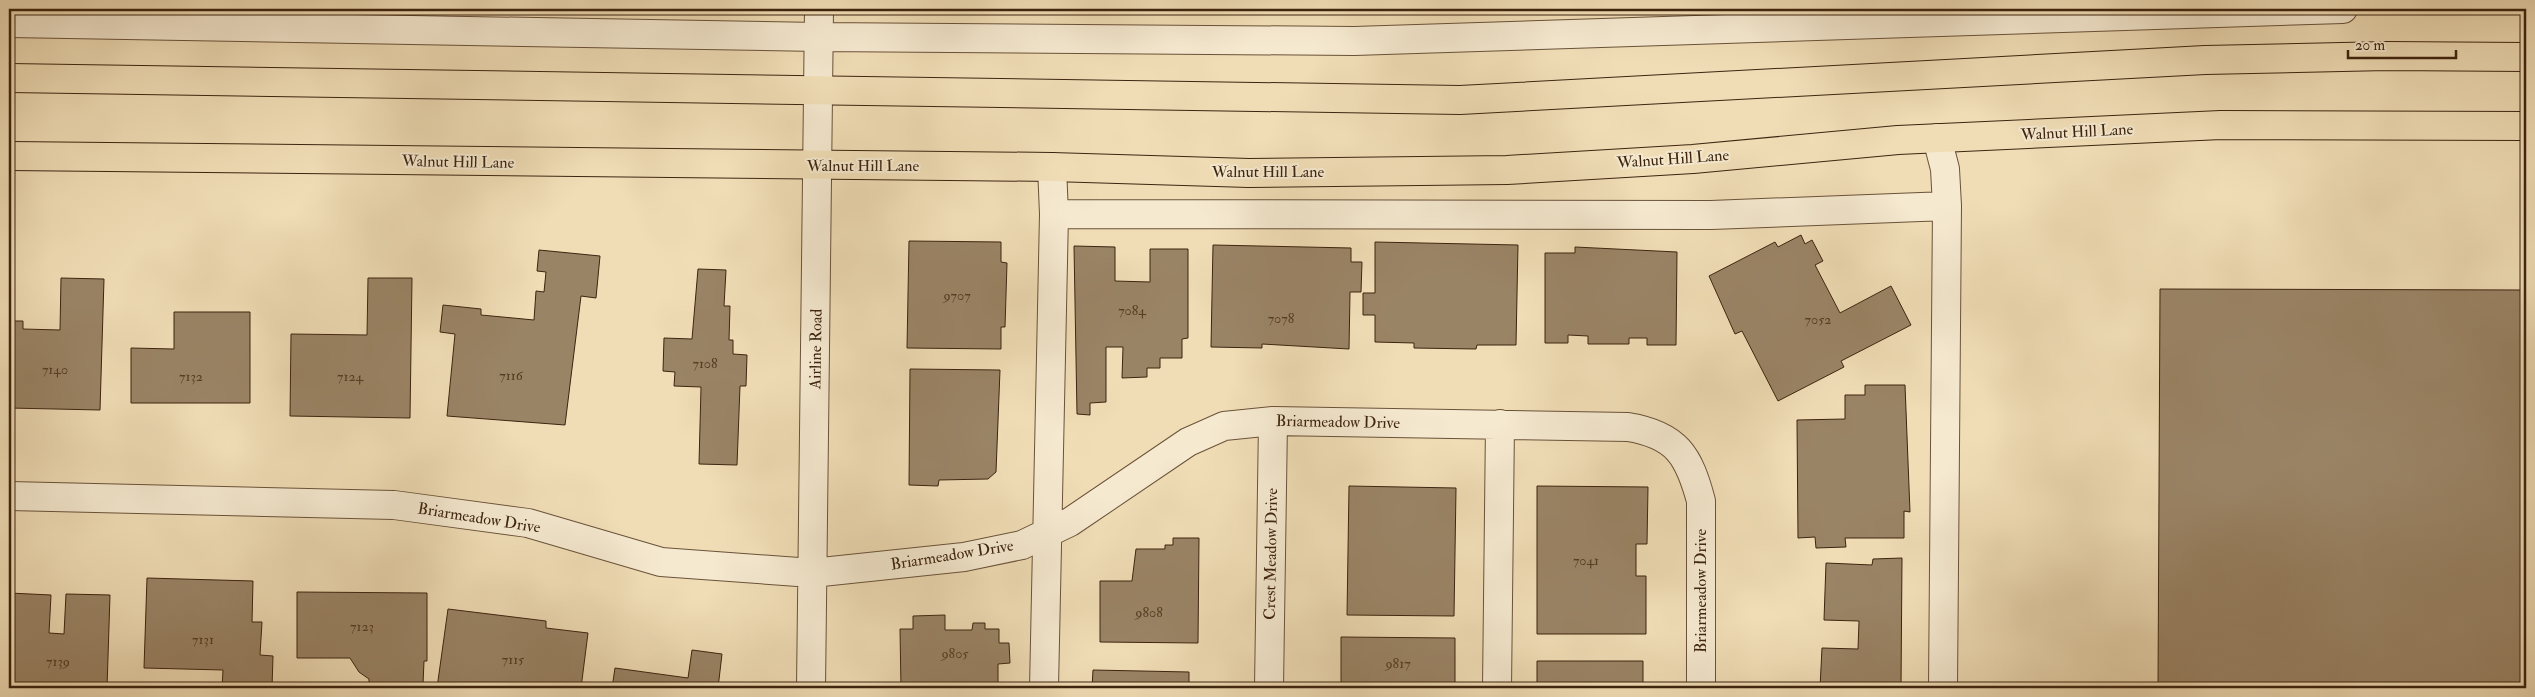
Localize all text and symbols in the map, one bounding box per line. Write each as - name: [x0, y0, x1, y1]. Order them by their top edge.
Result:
- scale bar: [2348, 28, 2455, 60]
- text: 20 m: [2355, 36, 2385, 55]
- street label: Walnut Hill Lane: [2019, 119, 2134, 145]
- street label: Walnut Hill Lane: [1615, 145, 1730, 173]
- street label: Walnut Hill Lane: [401, 151, 515, 173]
- street label: Walnut Hill Lane: [806, 156, 920, 176]
- street label: Walnut Hill Lane: [1211, 162, 1325, 182]
- house number: 9707: [942, 287, 971, 304]
- house number: 7084: [1118, 302, 1147, 319]
- street label: Airline Road: [805, 308, 827, 390]
- house number: 7078: [1268, 310, 1295, 327]
- house number: 7052: [1805, 311, 1831, 328]
- house number: 7108: [692, 355, 718, 372]
- house number: 7140: [42, 361, 68, 378]
- house number: 7116: [499, 367, 524, 384]
- house number: 7132: [179, 368, 203, 385]
- house number: 7124: [337, 368, 364, 385]
- street label: Briarmeadow Drive: [1276, 411, 1401, 433]
- street label: Crest Meadow Drive: [1260, 488, 1282, 620]
- street label: Briarmeadow Drive: [416, 498, 542, 538]
- street label: Briarmeadow Drive: [1691, 529, 1711, 653]
- street label: Briarmeadow Drive: [889, 535, 1015, 575]
- house number: 7041: [1573, 552, 1599, 569]
- house number: 9808: [1134, 604, 1163, 621]
- house number: 7123: [350, 618, 374, 635]
- house number: 7131: [192, 631, 214, 648]
- house number: 9805: [940, 645, 969, 662]
- house number: 7115: [502, 651, 525, 668]
- house number: 7139: [46, 653, 70, 670]
- house number: 9817: [1384, 655, 1411, 672]

